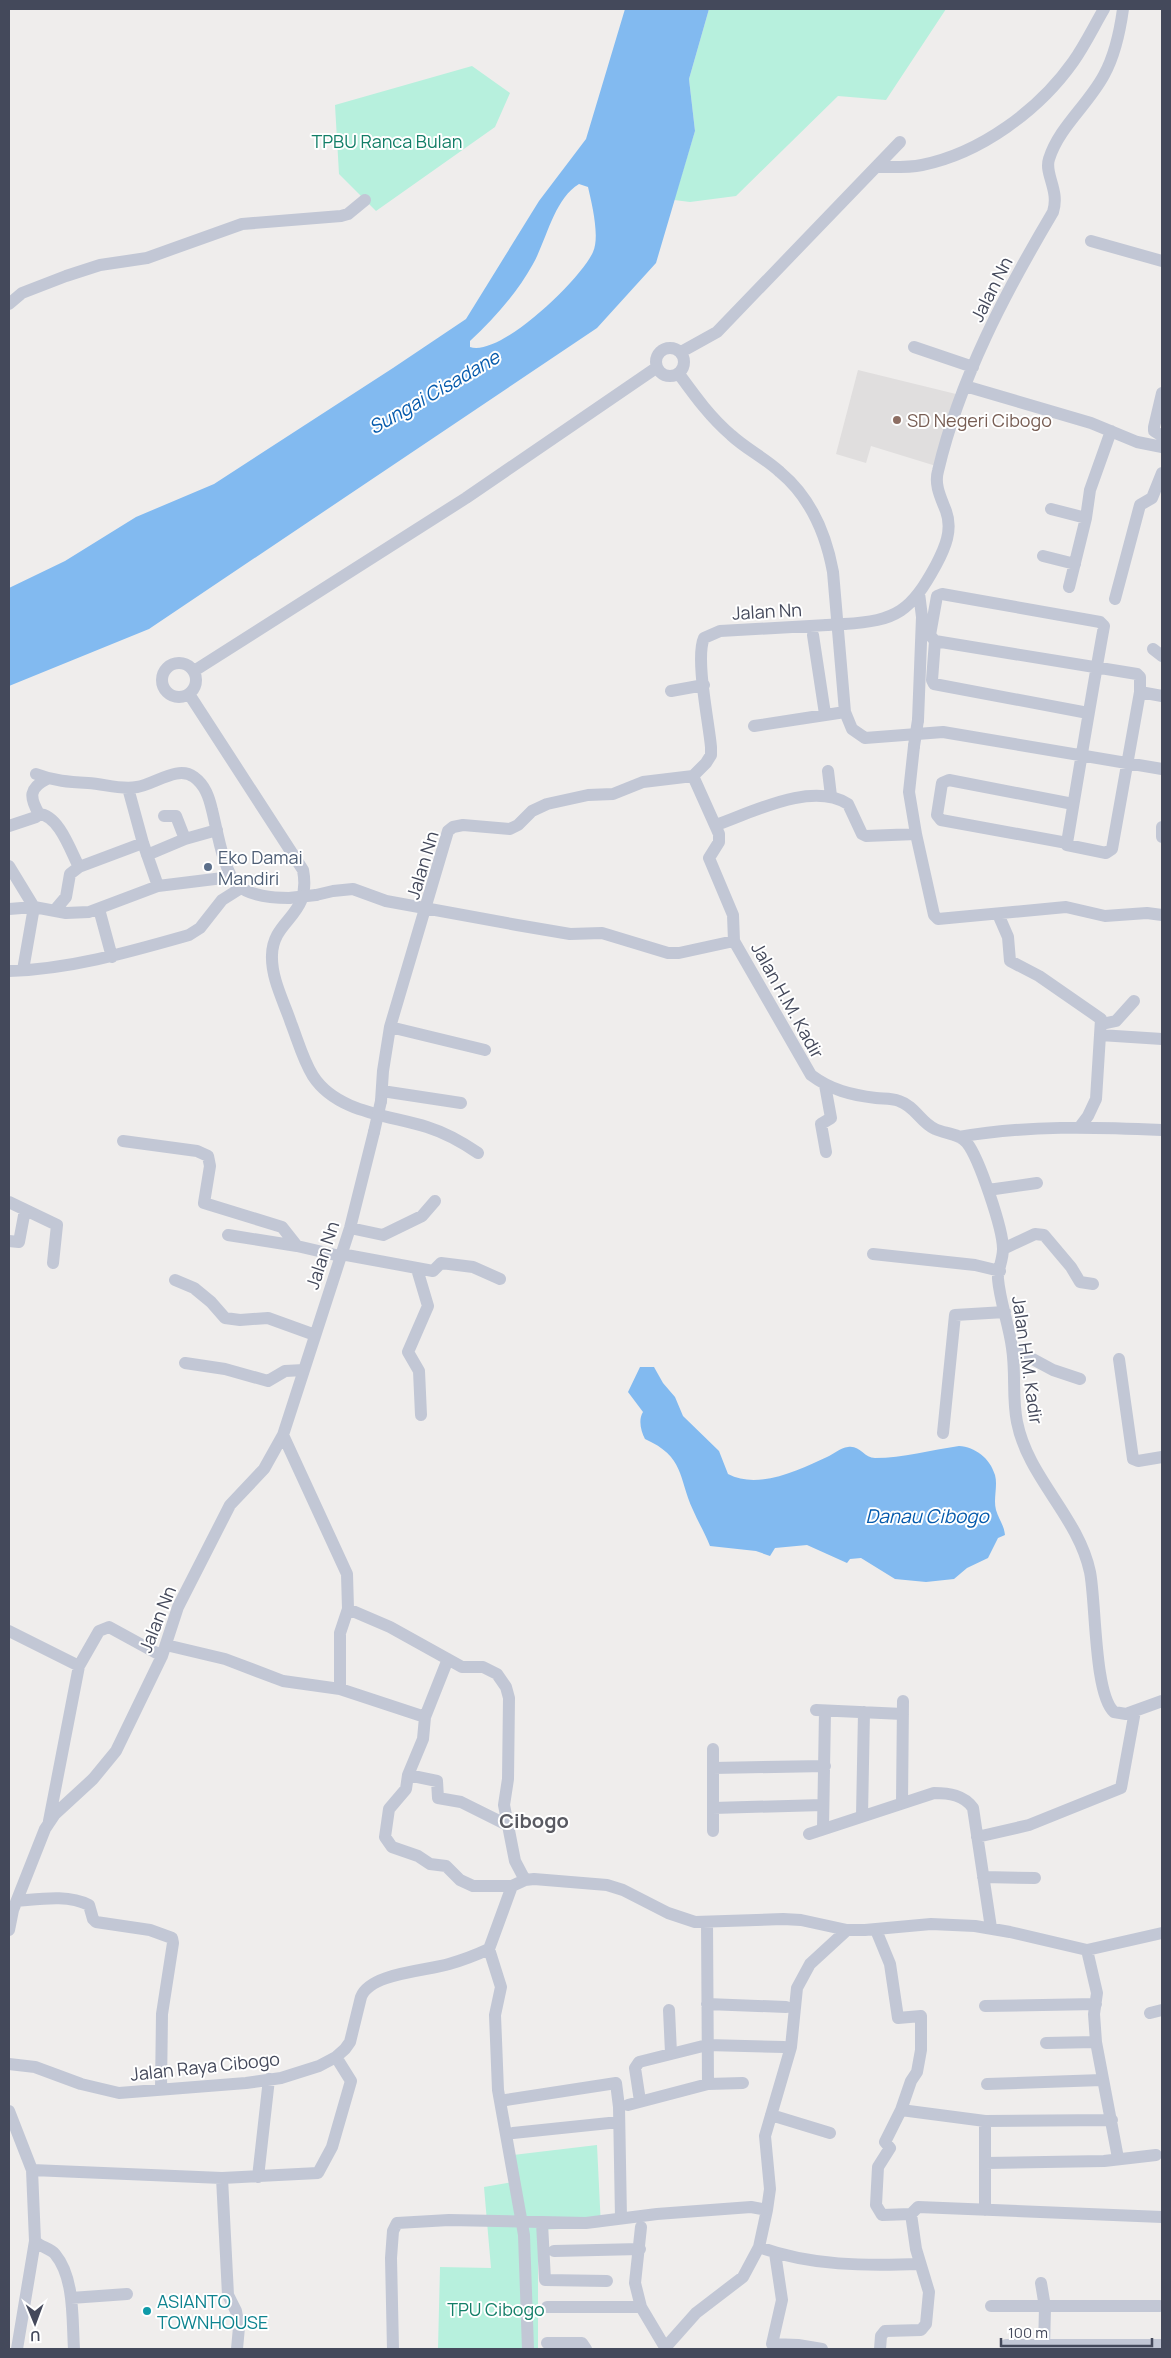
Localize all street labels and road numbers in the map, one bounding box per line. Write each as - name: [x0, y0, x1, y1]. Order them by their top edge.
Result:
- street label: Jalan Nn: [964, 252, 1018, 326]
- street label: Jalan Nn: [731, 597, 803, 625]
- street label: Jalan Nn: [400, 828, 444, 902]
- street label: Jalan H.M. Kadir: [746, 938, 830, 1063]
- street label: Jalan Nn: [300, 1218, 344, 1292]
- street label: Jalan H.M. Kadir: [1007, 1294, 1049, 1426]
- street label: Jalan Nn: [133, 1582, 181, 1656]
- street label: Jalan Raya Cibogo: [129, 2046, 281, 2086]

